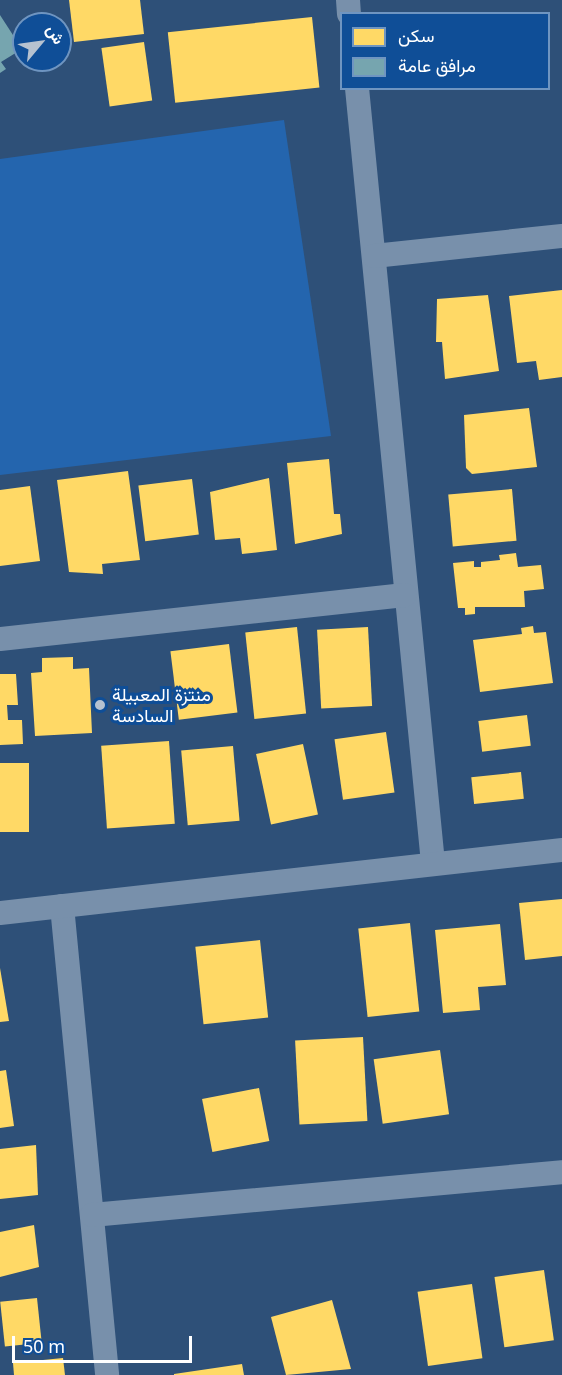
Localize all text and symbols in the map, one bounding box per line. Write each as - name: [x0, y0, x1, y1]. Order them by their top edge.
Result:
- north arrow: [12, 12, 72, 72]
- legend: [340, 12, 550, 90]
- text: ش: [42, 20, 70, 48]
- text: سكن: [398, 23, 434, 47]
- text: مرافق عامة: [398, 53, 476, 77]
- place label: منتزة المعبيلة السادسة: [112, 684, 211, 726]
- marker: منتزة المعبيلة السادسة: [93, 698, 107, 712]
- scale bar: [15, 1324, 195, 1362]
- text: 50 m: [23, 1334, 65, 1358]

